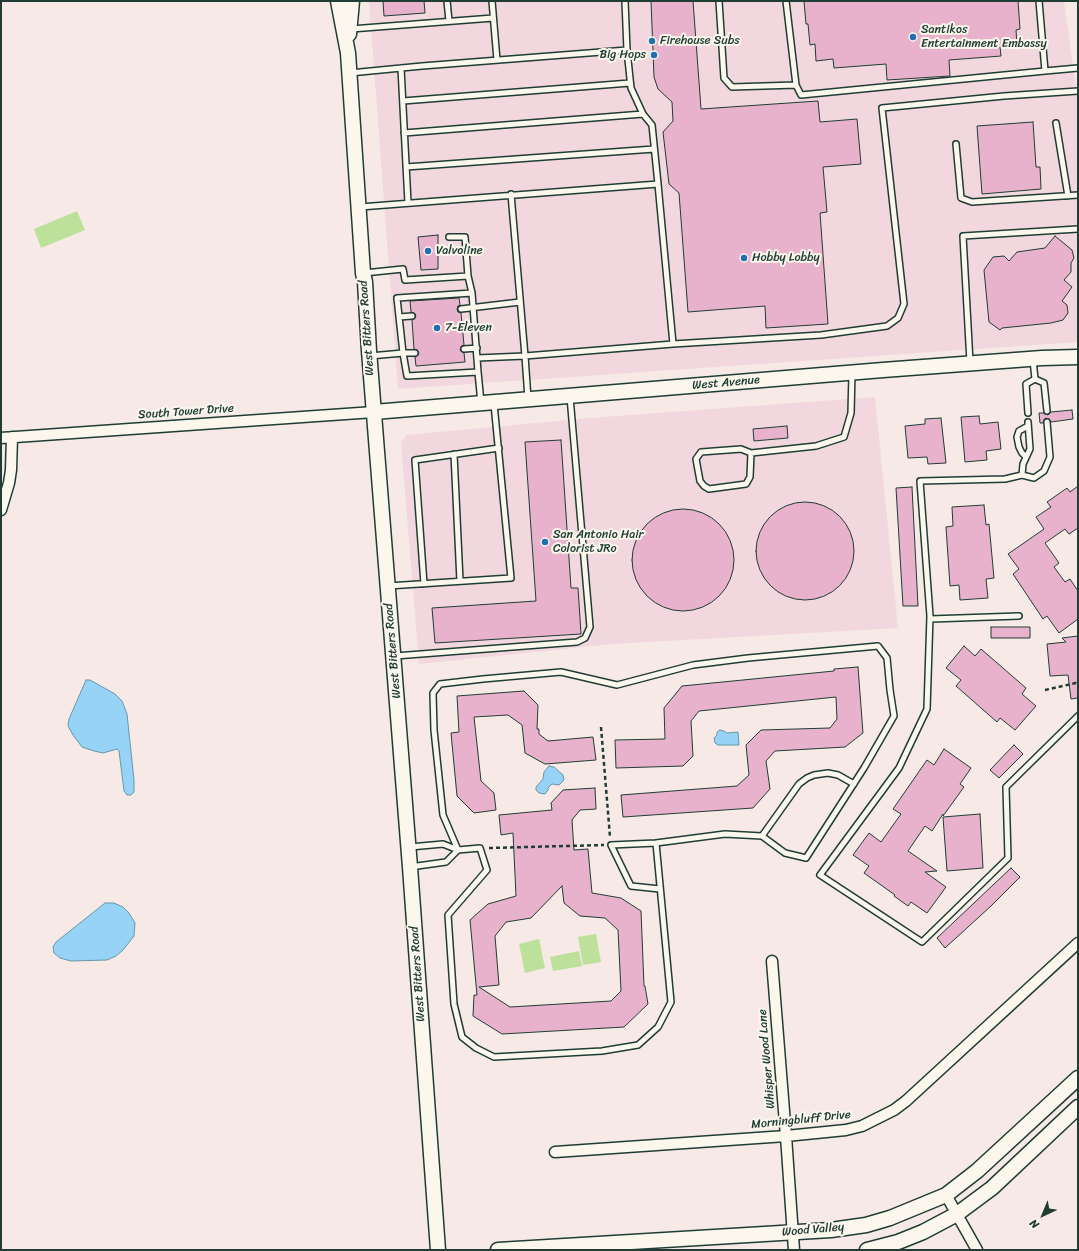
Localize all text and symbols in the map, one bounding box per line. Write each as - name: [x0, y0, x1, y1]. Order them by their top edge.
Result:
- place label: Santikos Entertainment Embassy: [921, 23, 1047, 51]
- marker: Santikos Entertainment Embassy: [908, 32, 918, 42]
- place label: Firehouse Subs: [660, 34, 740, 48]
- marker: Firehouse Subs: [647, 36, 657, 46]
- place label: Big Hops: [599, 48, 646, 62]
- marker: Big Hops: [649, 50, 659, 60]
- place label: Valvoline: [436, 244, 483, 258]
- marker: Valvoline: [423, 246, 433, 256]
- place label: Hobby Lobby: [752, 251, 820, 265]
- marker: Hobby Lobby: [739, 253, 749, 263]
- street label: West Bitters Road: [356, 280, 378, 376]
- place label: 7-Eleven: [445, 321, 492, 335]
- marker: 7-Eleven: [432, 323, 442, 333]
- street label: West Avenue: [692, 373, 760, 393]
- street label: South Tower Drive: [138, 401, 234, 423]
- place label: San Antonio Hair Colorist JRo: [553, 528, 643, 556]
- marker: San Antonio Hair Colorist JRo: [540, 537, 550, 547]
- street label: West Bitters Road: [382, 603, 404, 699]
- street label: West Bitters Road: [407, 926, 429, 1022]
- street label: Whisper Wood Lane: [755, 1009, 779, 1109]
- street label: Morningbluff Drive: [750, 1108, 852, 1132]
- north arrow: [1023, 1195, 1063, 1235]
- text: N: [1025, 1215, 1044, 1233]
- street label: Wood Valley: [781, 1220, 845, 1240]

